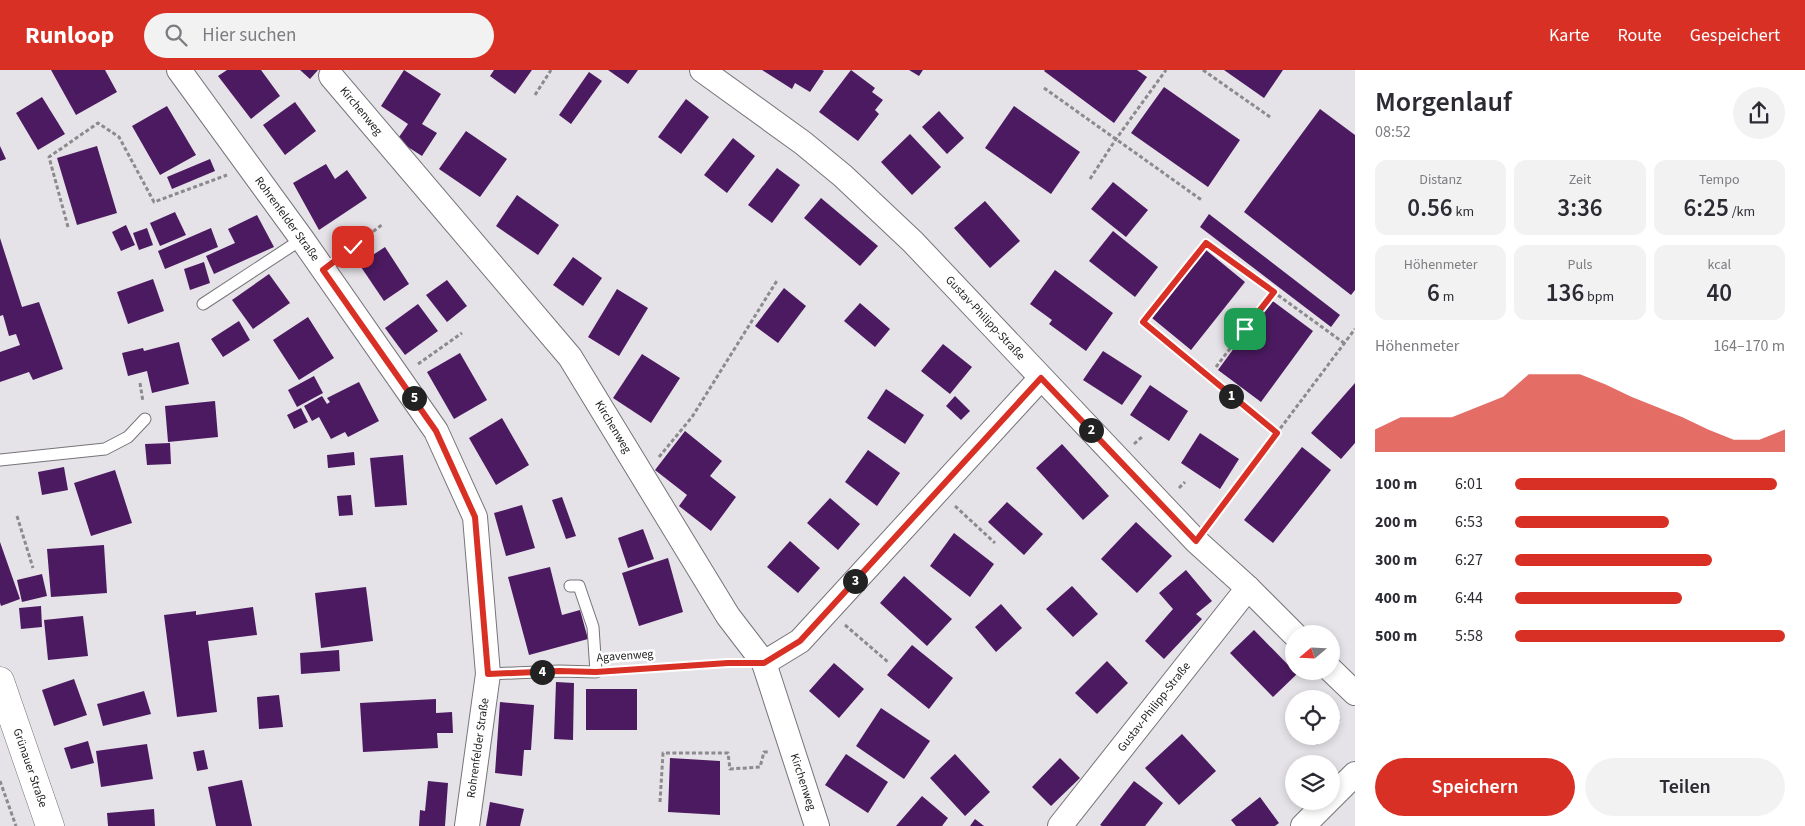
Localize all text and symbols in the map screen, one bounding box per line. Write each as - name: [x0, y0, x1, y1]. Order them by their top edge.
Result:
- search box: [144, 13, 494, 58]
- text: Runloop: [25, 18, 114, 53]
- icon: search: [162, 21, 190, 49]
- text: Hier suchen: [202, 22, 296, 49]
- text: Karte: [1549, 23, 1589, 48]
- text: Route: [1617, 23, 1662, 48]
- text: Gespeichert: [1690, 23, 1780, 48]
- text: Morgenlauf: [1375, 82, 1512, 122]
- street label: Kirchenweg: [336, 83, 386, 139]
- button: share: [1733, 87, 1785, 139]
- text: 08:52: [1375, 121, 1411, 143]
- text: Distanz: [1419, 170, 1462, 190]
- text: Zeit: [1569, 170, 1591, 190]
- text: Tempo: [1699, 170, 1740, 190]
- street label: Rohrenfelder Straße: [250, 173, 324, 265]
- text: 0.56: [1407, 190, 1453, 226]
- text: 3:36: [1557, 190, 1603, 226]
- text: 6:25: [1684, 190, 1729, 226]
- text: km: [1453, 202, 1474, 222]
- text: /km: [1729, 202, 1755, 222]
- pin: [332, 226, 374, 268]
- icon: check: [339, 233, 367, 261]
- text: Höhenmeter: [1404, 255, 1478, 275]
- text: Puls: [1568, 255, 1592, 275]
- text: kcal: [1708, 255, 1731, 275]
- street label: Gustav-Philipp-Straße: [941, 272, 1029, 364]
- text: 6: [1427, 275, 1440, 311]
- text: 136: [1546, 275, 1584, 311]
- text: 40: [1706, 275, 1732, 311]
- text: m: [1440, 287, 1454, 307]
- text: bpm: [1584, 287, 1614, 307]
- pin: [1224, 308, 1266, 350]
- icon: arrive: [1231, 315, 1259, 343]
- text: Höhenmeter: [1375, 335, 1459, 357]
- text: 164–170 m: [1713, 335, 1785, 357]
- pin: 1: [1218, 384, 1244, 408]
- pin: 5: [402, 386, 426, 410]
- text: 1: [1228, 386, 1235, 406]
- text: 5: [411, 388, 418, 408]
- street label: Kirchenweg: [591, 397, 635, 457]
- pin: 2: [1078, 418, 1104, 442]
- text: 2: [1088, 420, 1095, 440]
- text: 100 m: [1375, 473, 1417, 495]
- text: 6:01: [1455, 473, 1483, 495]
- text: 200 m: [1375, 511, 1417, 533]
- text: 6:53: [1455, 511, 1483, 533]
- text: 300 m: [1375, 549, 1417, 571]
- text: 6:27: [1455, 549, 1483, 571]
- pin: 3: [842, 568, 868, 594]
- text: 3: [852, 571, 859, 591]
- text: 400 m: [1375, 587, 1417, 609]
- text: 6:44: [1455, 587, 1483, 609]
- north arrow: [1285, 625, 1340, 680]
- map controls: [1285, 625, 1340, 810]
- text: 500 m: [1375, 625, 1417, 647]
- text: 5:58: [1455, 625, 1483, 647]
- street label: Agavenweg: [596, 646, 654, 666]
- street label: Gustav-Philipp-Straße: [1113, 658, 1195, 756]
- pin: 4: [530, 660, 554, 684]
- text: 4: [539, 662, 546, 682]
- button: locate: [1285, 690, 1340, 745]
- street label: Rohrenfelder Straße: [463, 697, 493, 799]
- street label: Grünauer Straße: [8, 726, 52, 810]
- street label: Kirchenweg: [786, 751, 820, 813]
- button: layers: [1285, 755, 1340, 810]
- button: Speichern: [1375, 758, 1575, 816]
- button: Teilen: [1585, 758, 1785, 816]

